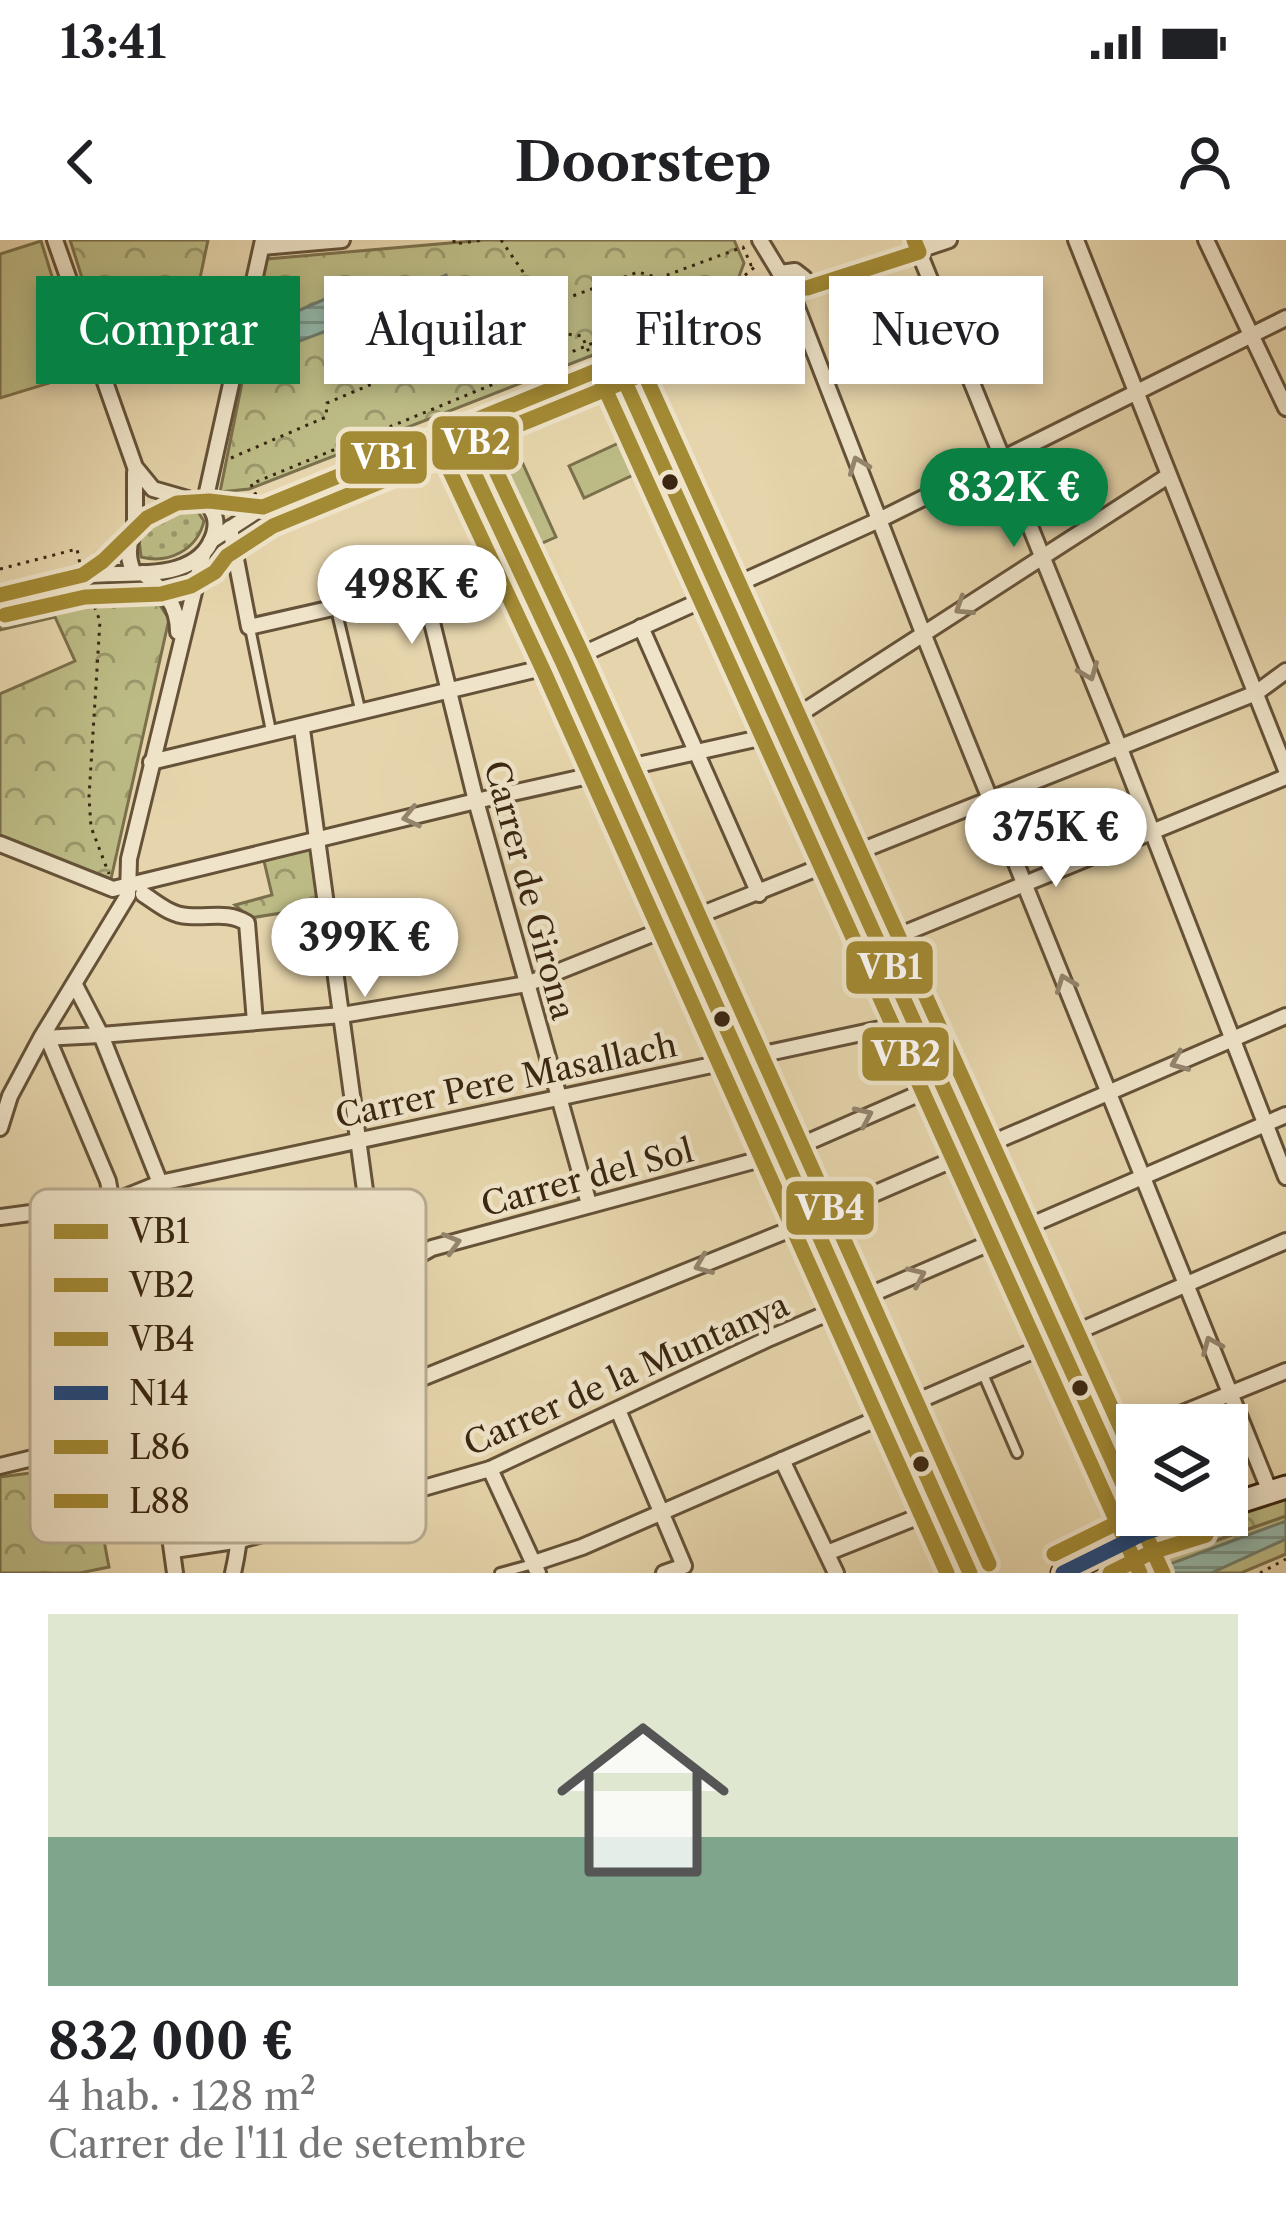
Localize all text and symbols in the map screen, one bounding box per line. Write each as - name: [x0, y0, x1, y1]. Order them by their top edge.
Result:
- text: 13:41: [60, 14, 166, 70]
- icon: back: [48, 129, 114, 195]
- text: Doorstep: [515, 129, 771, 195]
- icon: person: [1172, 129, 1238, 195]
- chip: Comprar: [36, 276, 300, 384]
- chip: Alquilar: [324, 276, 568, 384]
- chip: Filtros: [592, 276, 805, 384]
- chip: Nuevo: [829, 276, 1043, 384]
- line badge: VB2: [430, 414, 521, 472]
- text: VB2: [440, 422, 511, 463]
- line badge: VB1: [338, 429, 429, 486]
- text: VB1: [351, 437, 417, 478]
- pin: 832K €: [916, 448, 1112, 550]
- one-way arrow: [847, 455, 872, 476]
- text: 832K €: [947, 463, 1081, 511]
- unlabelled marker: [659, 471, 681, 493]
- pin: 498K €: [314, 545, 510, 647]
- text: 498K €: [344, 560, 480, 608]
- one-way arrow: [954, 592, 976, 615]
- one-way arrow: [1075, 660, 1099, 681]
- street label: Carrer de Girona: [475, 756, 584, 1025]
- pin: 375K €: [958, 788, 1154, 890]
- one-way arrow: [402, 803, 422, 828]
- text: 375K €: [992, 803, 1120, 851]
- pin: 399K €: [267, 898, 463, 1000]
- text: 399K €: [298, 913, 432, 961]
- line badge: VB1: [844, 939, 935, 996]
- text: VB1: [857, 947, 923, 988]
- one-way arrow: [1055, 973, 1080, 994]
- unlabelled marker: [711, 1008, 733, 1030]
- street label: Carrer Pere Masallach: [332, 1024, 681, 1137]
- line badge: VB2: [860, 1025, 951, 1083]
- text: VB2: [870, 1034, 941, 1075]
- one-way arrow: [1169, 1048, 1190, 1072]
- one-way arrow: [852, 1107, 874, 1131]
- street label: Carrer del Sol: [477, 1129, 698, 1225]
- line badge: VB4: [784, 1179, 876, 1237]
- text: VB4: [794, 1188, 865, 1229]
- legend: [30, 1189, 426, 1543]
- text: VB1: [128, 1211, 190, 1252]
- one-way arrow: [441, 1232, 462, 1257]
- one-way arrow: [693, 1251, 714, 1275]
- text: VB2: [128, 1265, 195, 1306]
- one-way arrow: [905, 1266, 926, 1290]
- street label: Carrer de la Muntanya: [457, 1284, 796, 1465]
- text: VB4: [128, 1319, 195, 1360]
- one-way arrow: [1201, 1335, 1225, 1356]
- text: N14: [129, 1373, 189, 1414]
- unlabelled marker: [1069, 1377, 1091, 1399]
- map controls: [1116, 1404, 1248, 1536]
- button: layers: [1116, 1404, 1248, 1536]
- text: L86: [129, 1427, 190, 1468]
- unlabelled marker: [910, 1453, 932, 1475]
- text: L88: [129, 1481, 190, 1522]
- icon: home: [535, 1692, 751, 1908]
- text: 832 000 €: [48, 2010, 294, 2072]
- text: 4 hab. · 128 m²: [48, 2072, 316, 2120]
- text: Carrer de l'11 de setembre: [48, 2120, 526, 2168]

